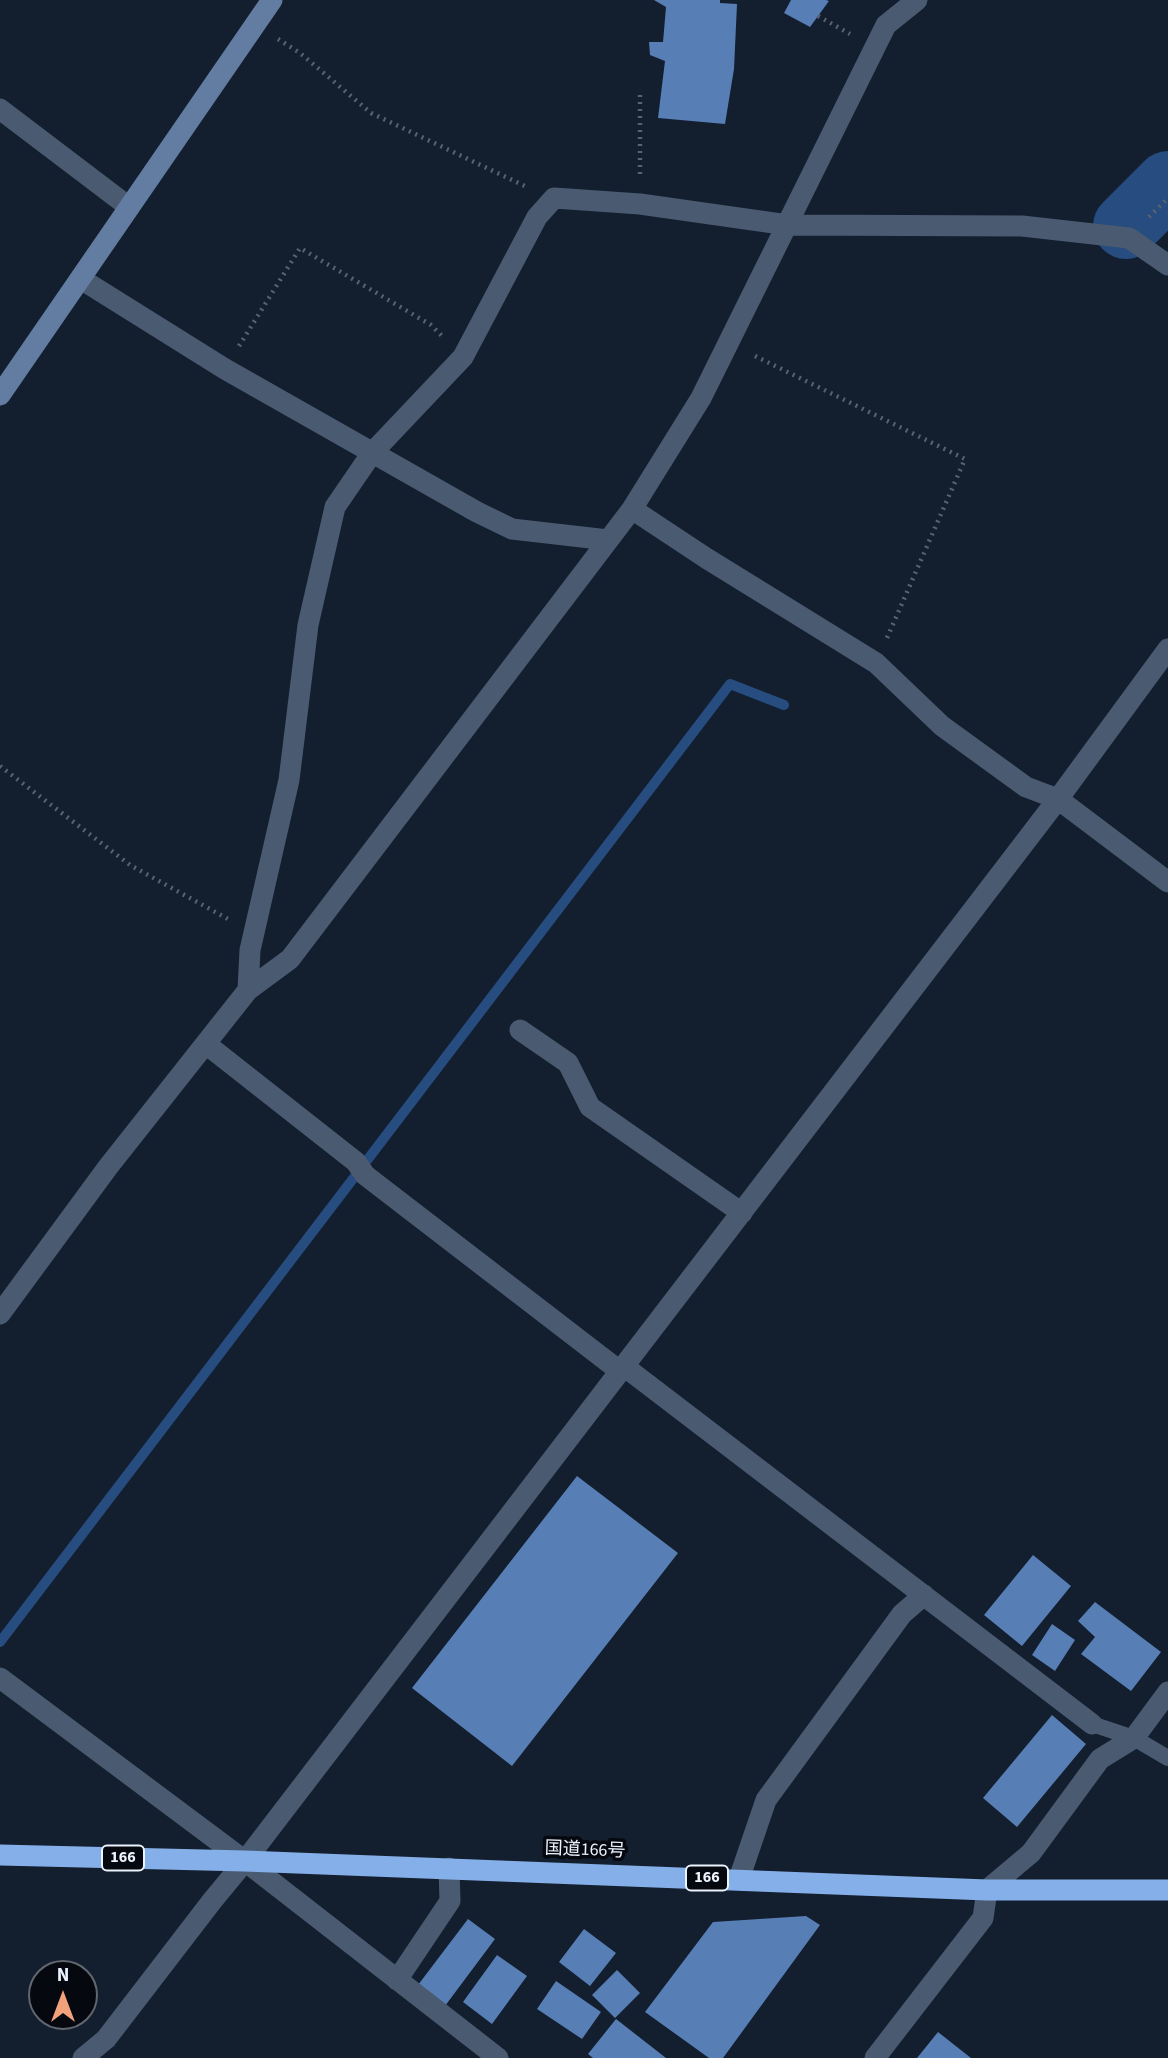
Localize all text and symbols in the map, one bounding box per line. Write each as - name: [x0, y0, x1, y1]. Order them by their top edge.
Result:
- street label: 国道166号: [544, 1839, 626, 1863]
- road number: 166: [102, 1846, 144, 1870]
- road number: 166: [686, 1866, 728, 1890]
- north arrow: [28, 1960, 98, 2030]
- text: N: [57, 1962, 69, 1989]

